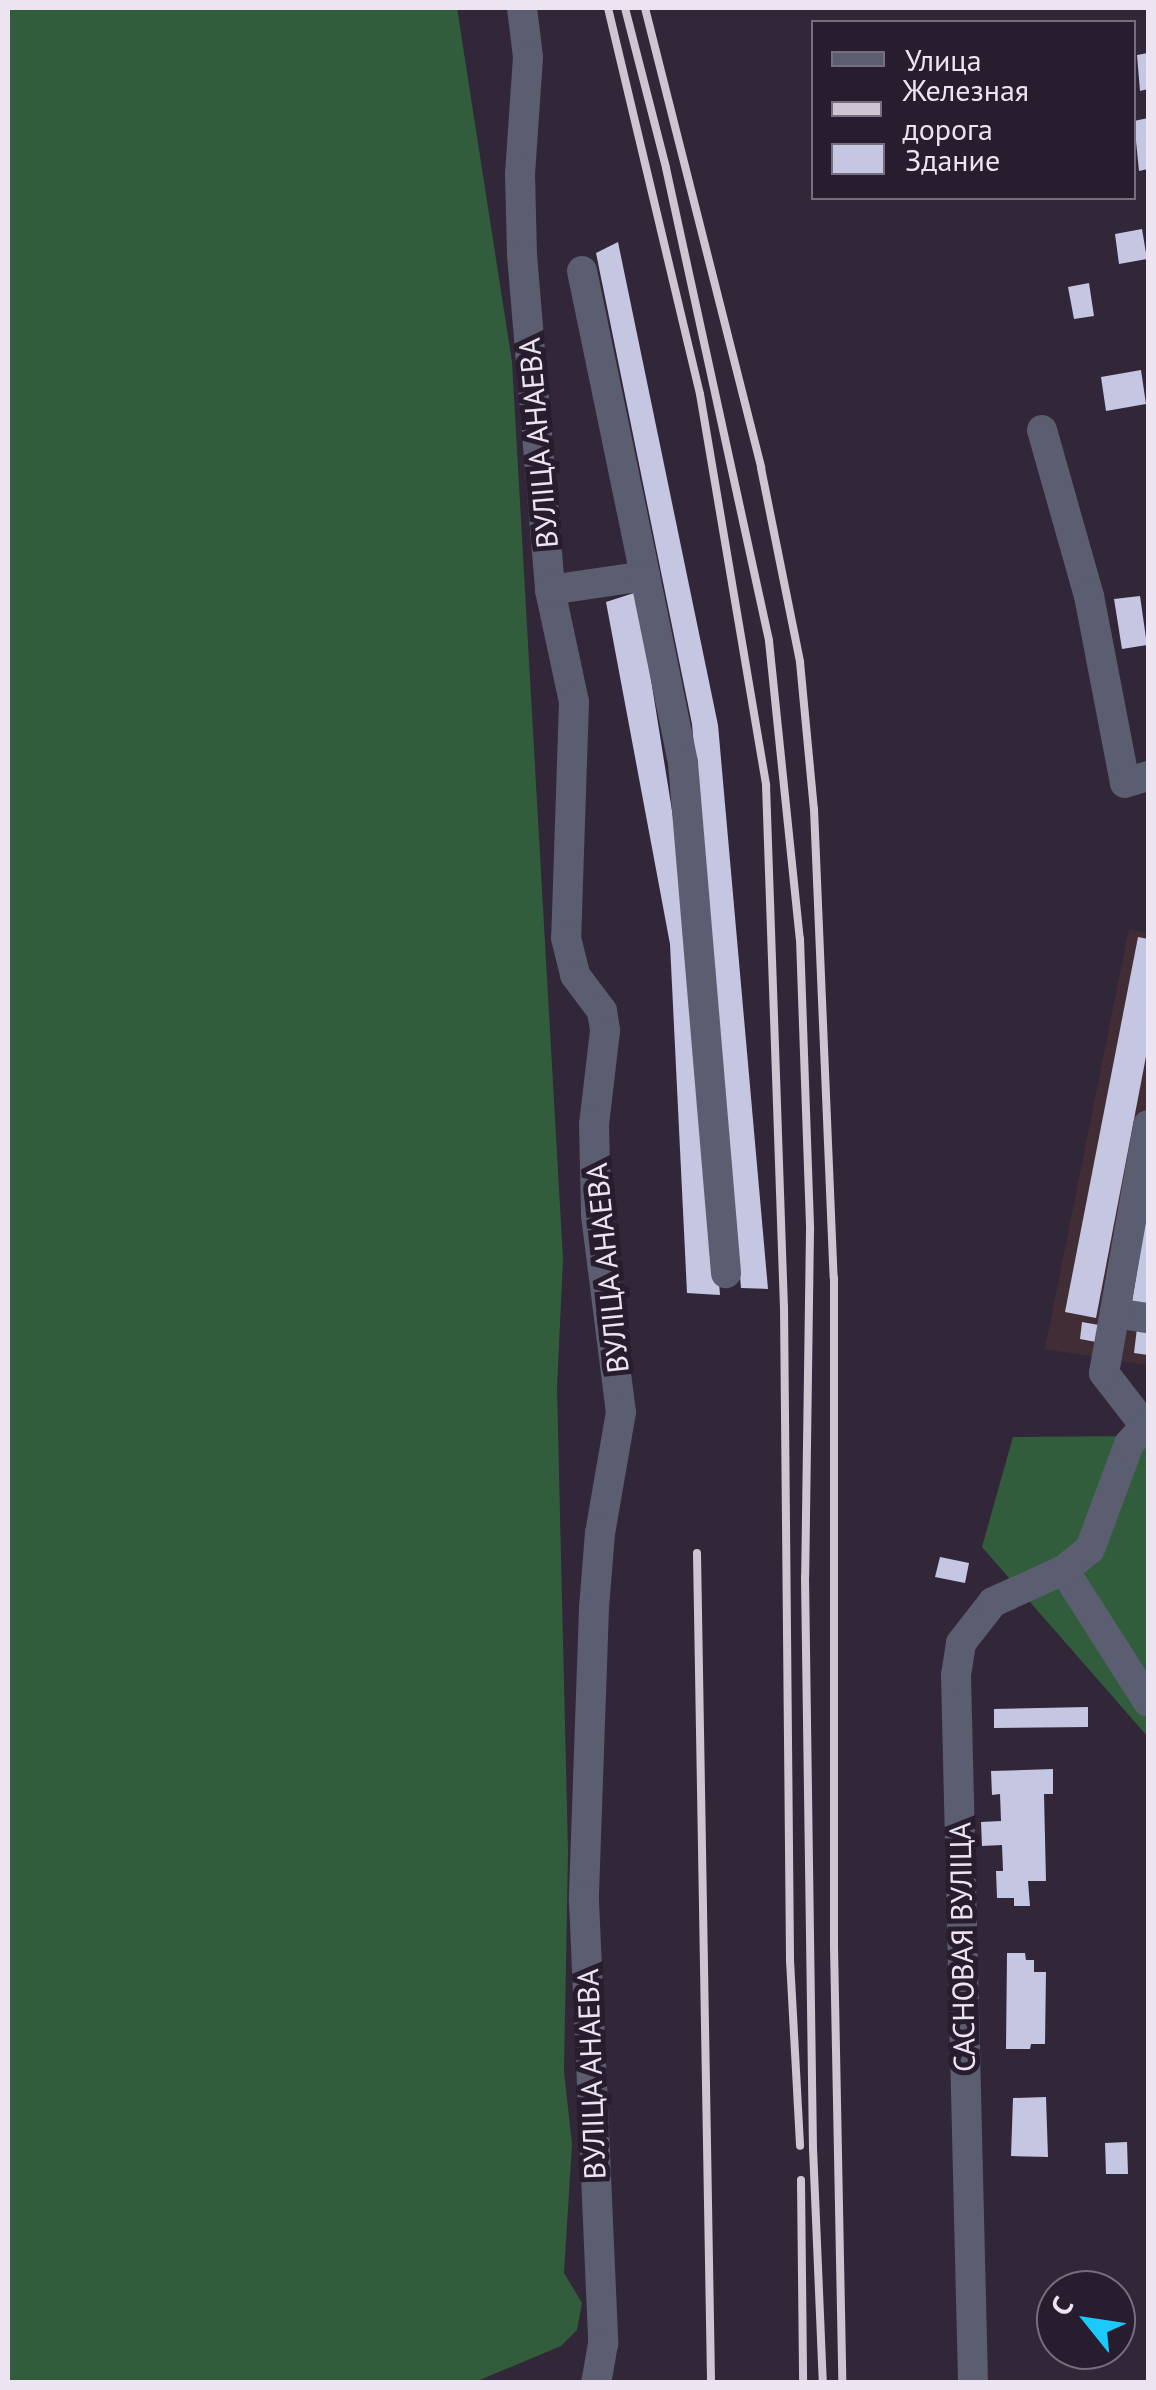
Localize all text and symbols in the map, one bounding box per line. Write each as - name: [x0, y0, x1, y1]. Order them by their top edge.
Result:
- legend: [811, 20, 1136, 200]
- text: Улица: [905, 40, 982, 79]
- text: Железная дорога: [902, 70, 1029, 148]
- text: Здание: [905, 140, 1000, 179]
- street label: ВУЛІЦА АНАЕВА: [511, 335, 565, 551]
- street label: ВУЛІЦА АНАЕВА: [578, 1160, 636, 1376]
- street label: САСНОВАЯ ВУЛІЦА: [942, 1822, 982, 2072]
- street label: ВУЛІЦА АНАЕВА: [569, 1967, 613, 2181]
- north arrow: [1036, 2270, 1136, 2370]
- text: С: [1041, 2290, 1081, 2322]

